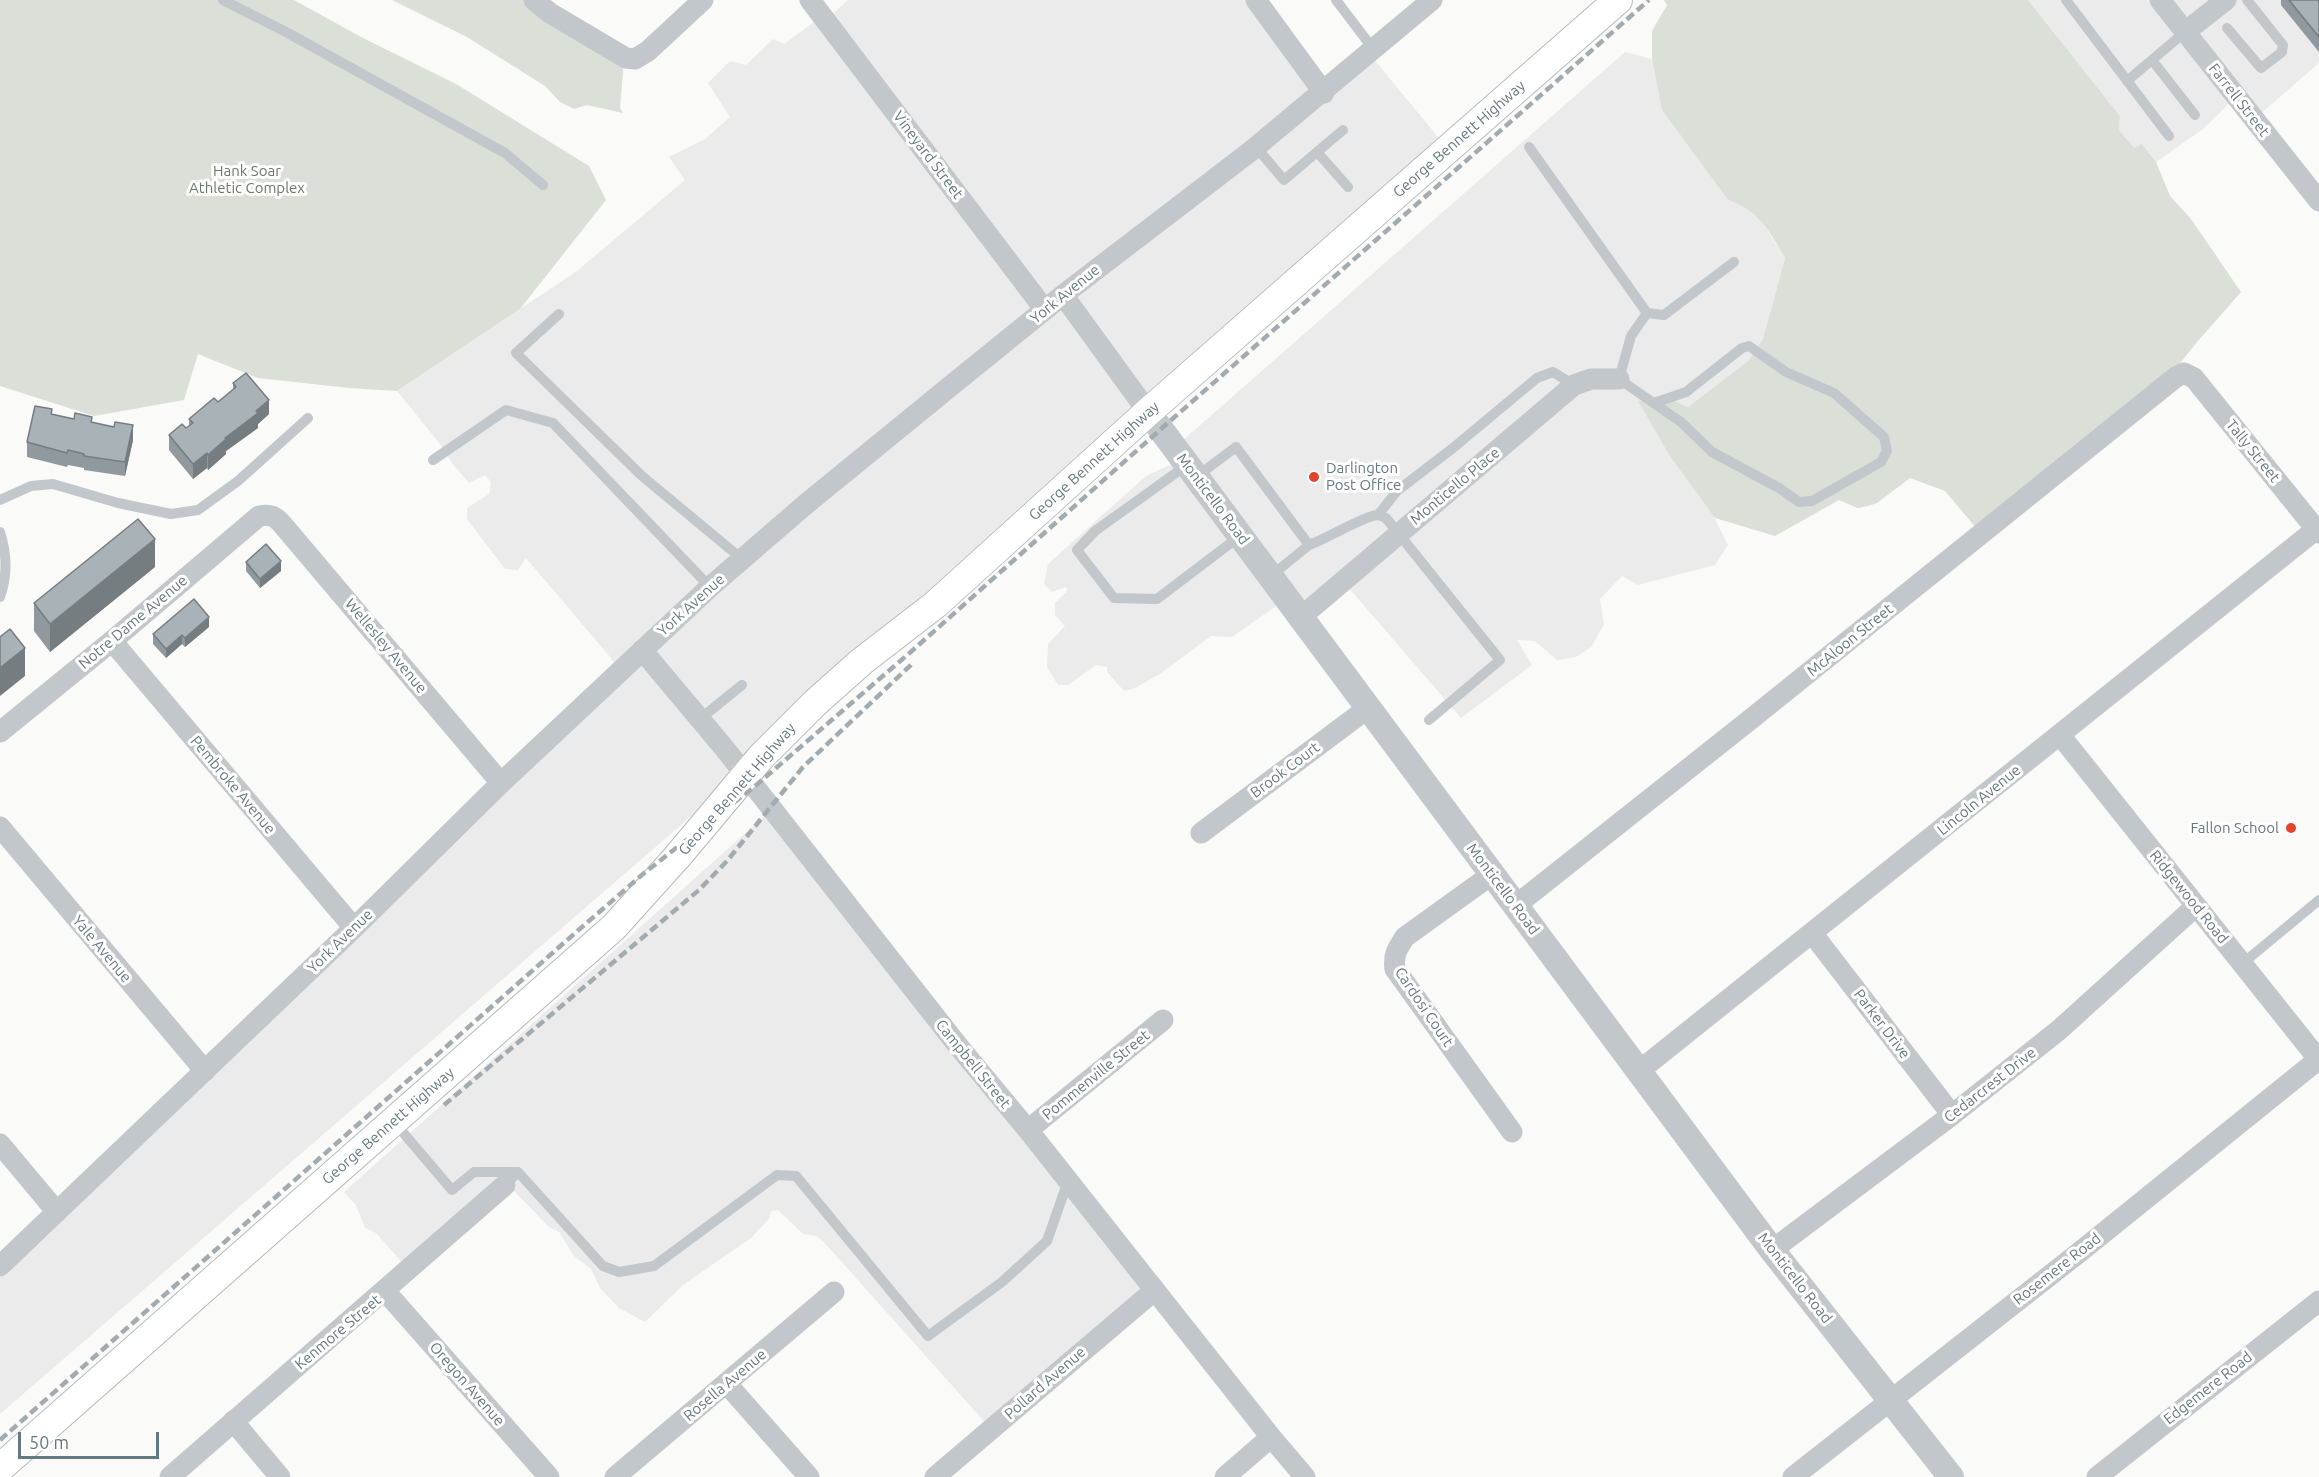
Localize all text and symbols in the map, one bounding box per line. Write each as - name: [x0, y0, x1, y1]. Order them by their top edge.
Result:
- street label: Farrell Street: [2205, 60, 2273, 140]
- street label: George Bennett Highway: [1389, 77, 1529, 201]
- street label: Vineyard Street: [889, 108, 967, 202]
- park label: Hank Soar Athletic Complex: [189, 162, 305, 197]
- street label: York Avenue: [1027, 261, 1103, 327]
- street label: George Bennett Highway: [1025, 398, 1163, 524]
- street label: Tally Street: [2222, 416, 2284, 486]
- street label: Monticello Place: [1407, 443, 1503, 529]
- street label: Monticello Road: [1173, 450, 1253, 548]
- place label: Darlington Post Office: [1326, 459, 1401, 494]
- marker: Darlington Post Office: [1307, 470, 1321, 484]
- street label: York Avenue: [654, 570, 728, 640]
- street label: Notre Dame Avenue: [75, 571, 191, 673]
- street label: Wellesley Avenue: [341, 595, 431, 697]
- street label: McAloon Street: [1803, 600, 1897, 680]
- street label: George Bennett Highway: [675, 719, 799, 859]
- street label: Pembroke Avenue: [187, 732, 279, 838]
- street label: Brook Court: [1247, 738, 1323, 802]
- street label: Lincoln Avenue: [1934, 761, 2024, 839]
- place label: Fallon School: [2190, 819, 2279, 837]
- marker: Fallon School: [2284, 821, 2298, 835]
- street label: Monticello Road: [1463, 840, 1543, 938]
- street label: Ridgewood Road: [2146, 847, 2232, 947]
- street label: York Avenue: [304, 905, 376, 977]
- street label: Yale Avenue: [69, 912, 135, 986]
- street label: Cardosi Court: [1391, 964, 1457, 1050]
- street label: Parker Drive: [1850, 986, 1914, 1062]
- street label: Campbell Street: [932, 1016, 1014, 1112]
- street label: Pommenville Street: [1039, 1026, 1153, 1124]
- street label: Cedarcrest Drive: [1940, 1043, 2040, 1127]
- street label: George Bennett Highway: [318, 1064, 458, 1188]
- street label: Monticello Road: [1754, 1229, 1836, 1327]
- street label: Rosemere Road: [2010, 1229, 2104, 1309]
- street label: Kenmore Street: [291, 1291, 385, 1373]
- street label: Oregon Avenue: [426, 1338, 508, 1430]
- street label: Pollard Avenue: [1001, 1343, 1089, 1423]
- street label: Rosella Avenue: [680, 1345, 770, 1425]
- street label: Edgemere Road: [2160, 1348, 2256, 1428]
- scale bar: [21, 1420, 162, 1458]
- text: 50 m: [29, 1432, 69, 1452]

